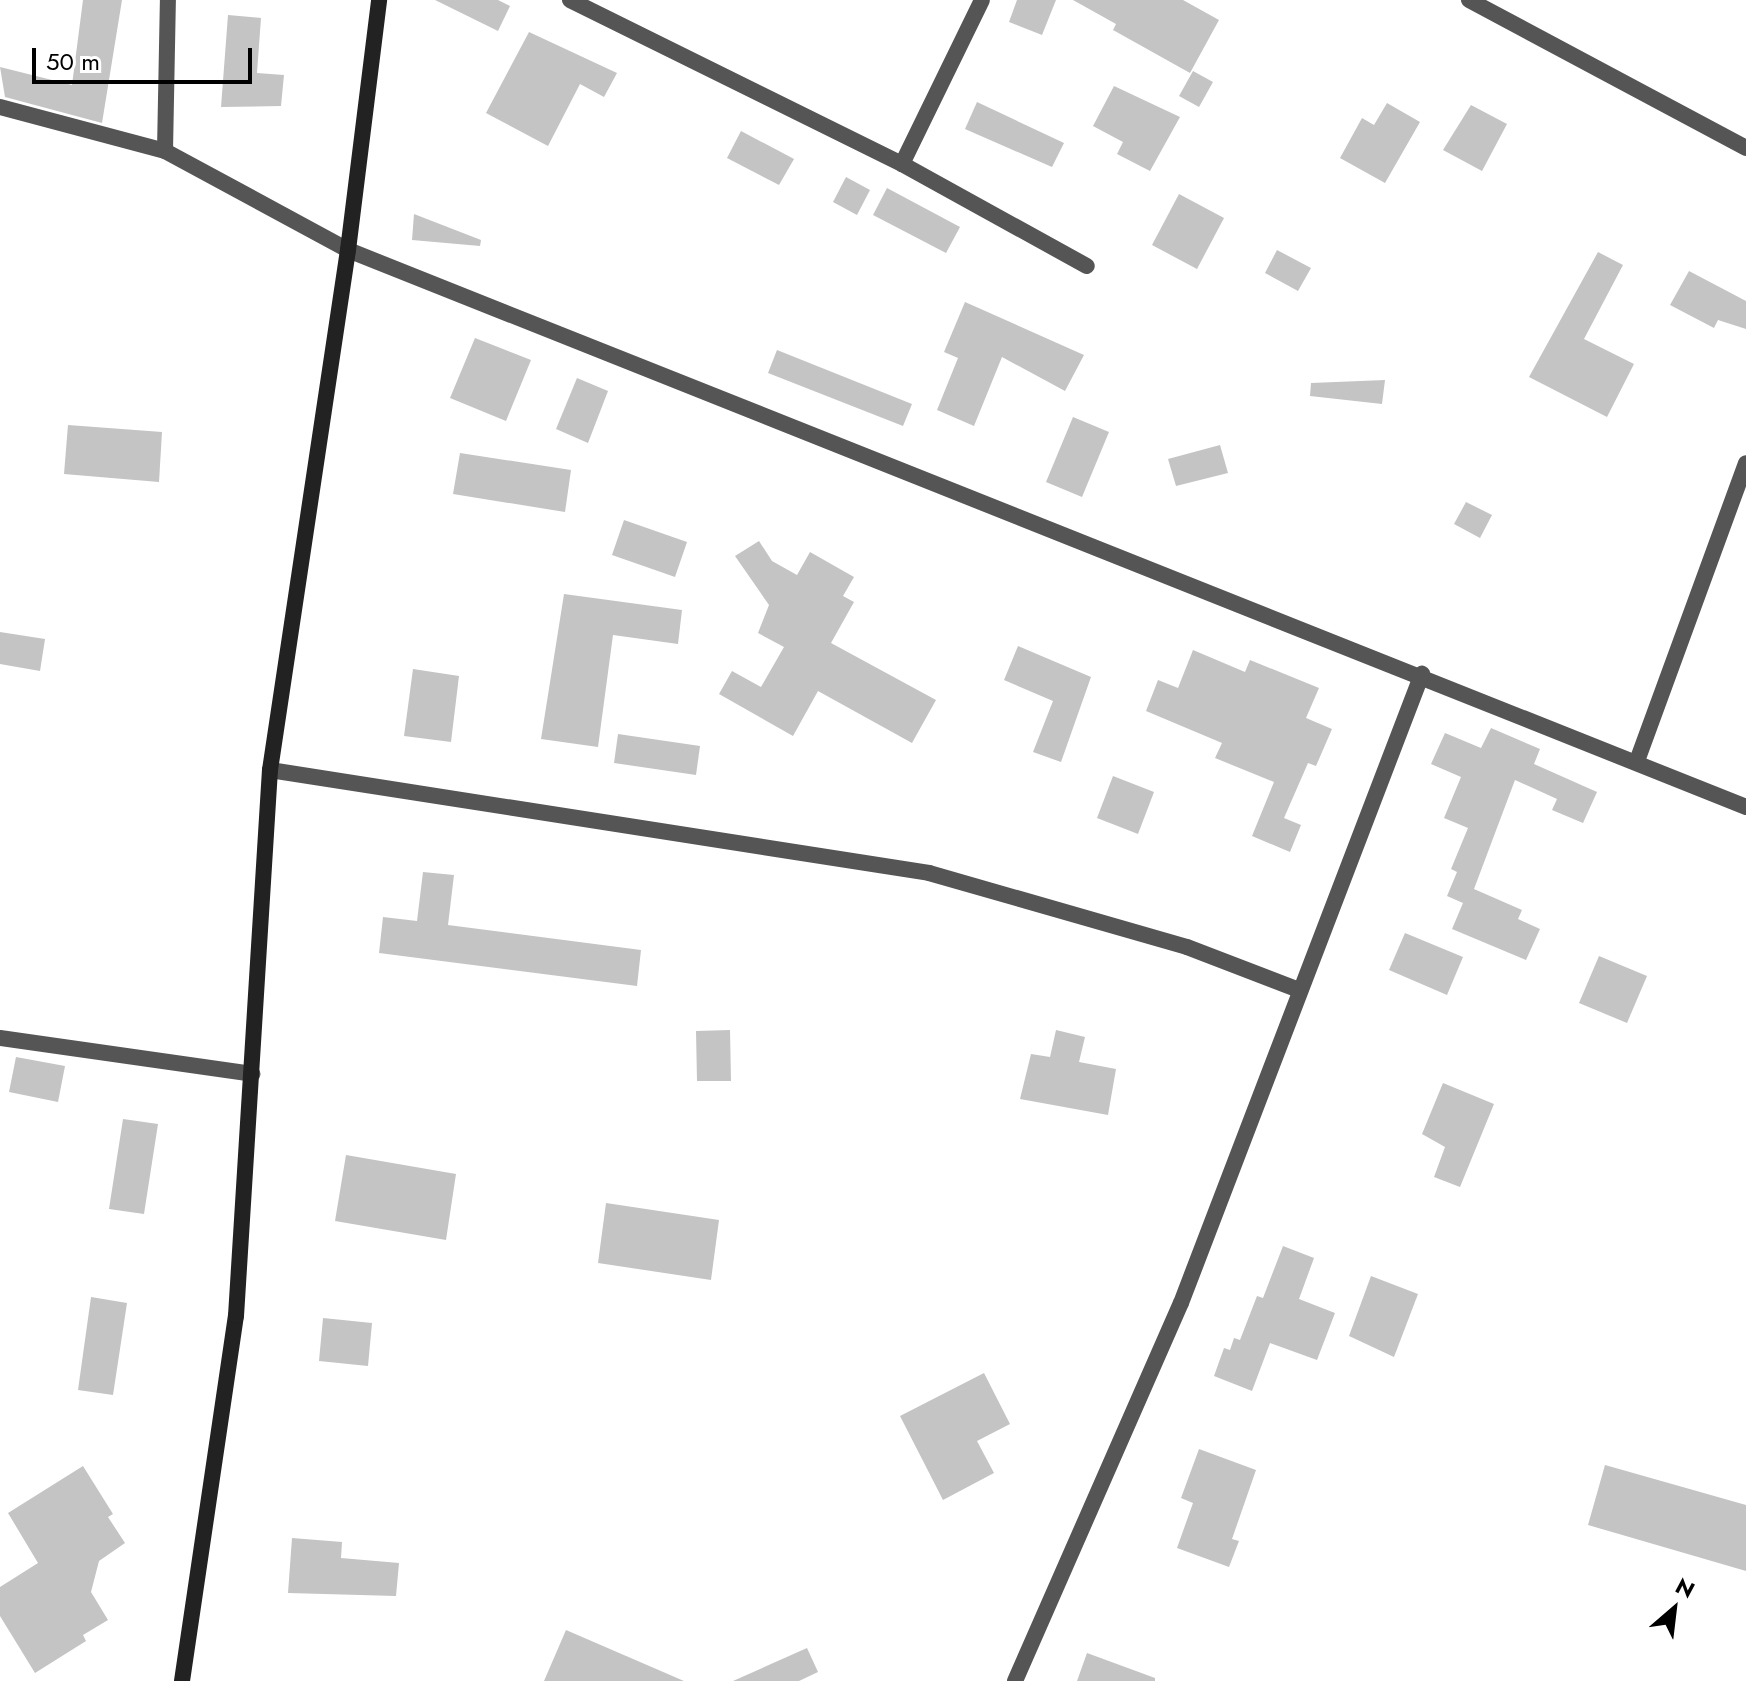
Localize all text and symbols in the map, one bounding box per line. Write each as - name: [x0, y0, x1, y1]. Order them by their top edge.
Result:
- scale bar: [36, 32, 256, 82]
- text: 50 m: [46, 44, 100, 79]
- north arrow: [1634, 1569, 1714, 1649]
- text: N: [1670, 1570, 1700, 1606]

